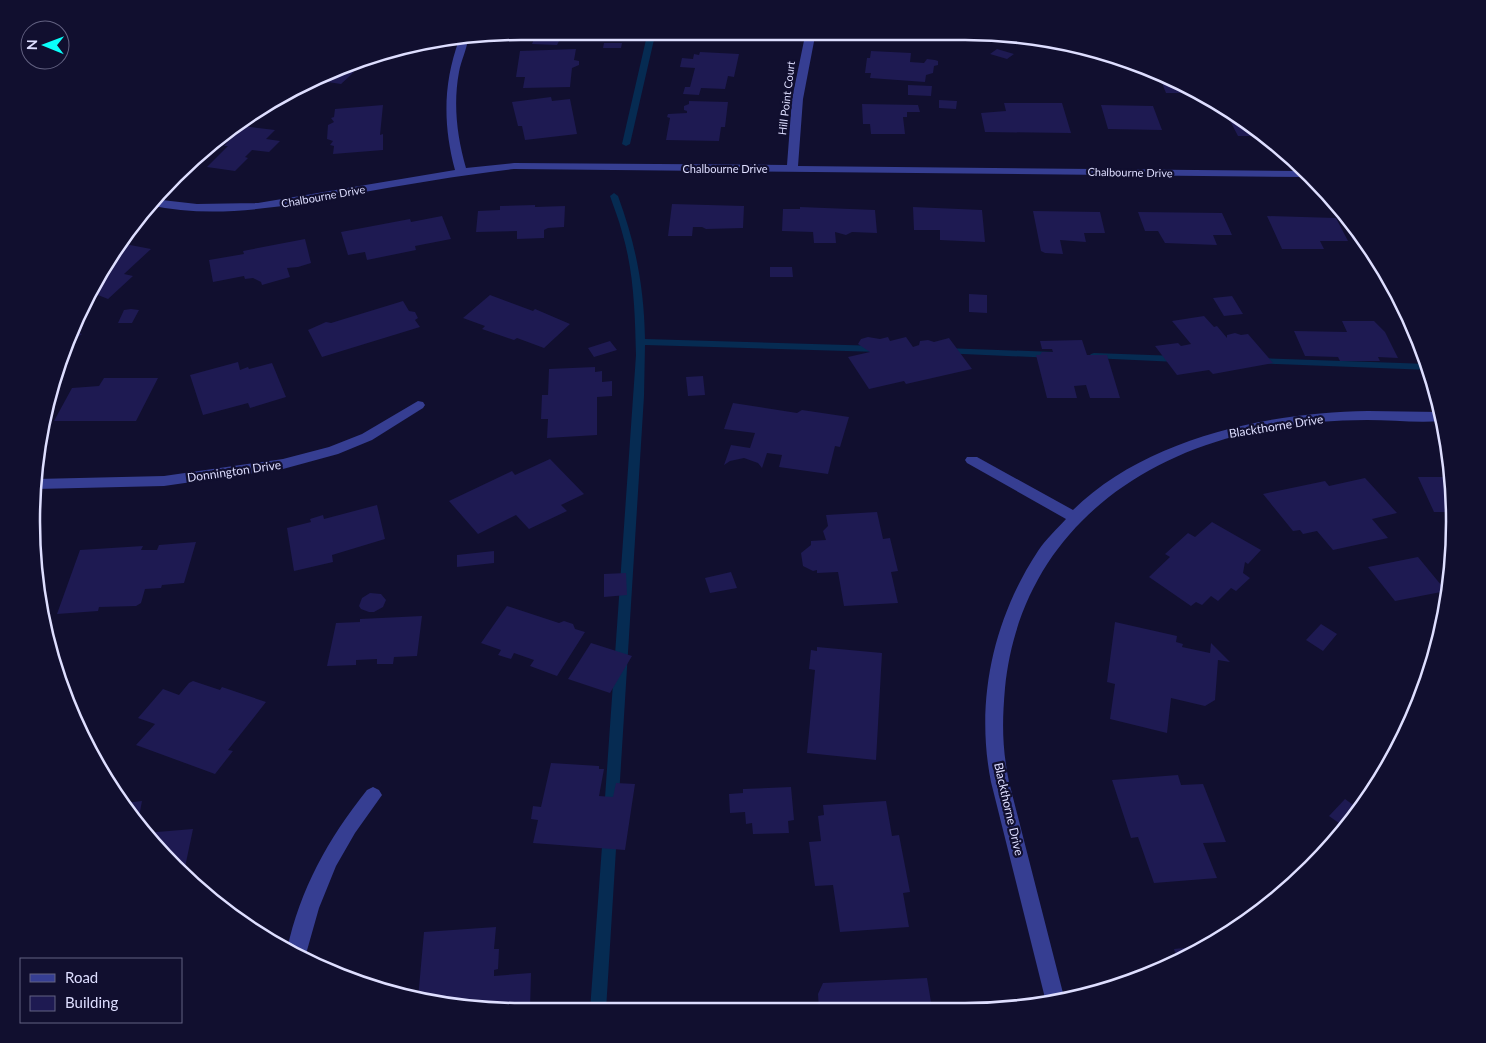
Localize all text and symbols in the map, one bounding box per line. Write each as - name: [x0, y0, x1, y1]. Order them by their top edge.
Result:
- north arrow: [20, 20, 70, 70]
- text: N: [23, 39, 40, 50]
- street label: Hill Point Court: [775, 60, 797, 136]
- street label: Chalbourne Drive: [682, 162, 768, 175]
- street label: Chalbourne Drive: [1087, 165, 1173, 179]
- street label: Chalbourne Drive: [280, 182, 366, 210]
- street label: Blackthorne Drive: [1228, 411, 1324, 441]
- street label: Donnington Drive: [186, 457, 282, 485]
- street label: Blackthorne Drive: [991, 761, 1027, 857]
- legend: [20, 958, 182, 1023]
- text: Road: [65, 968, 98, 986]
- text: Building: [65, 993, 118, 1011]

